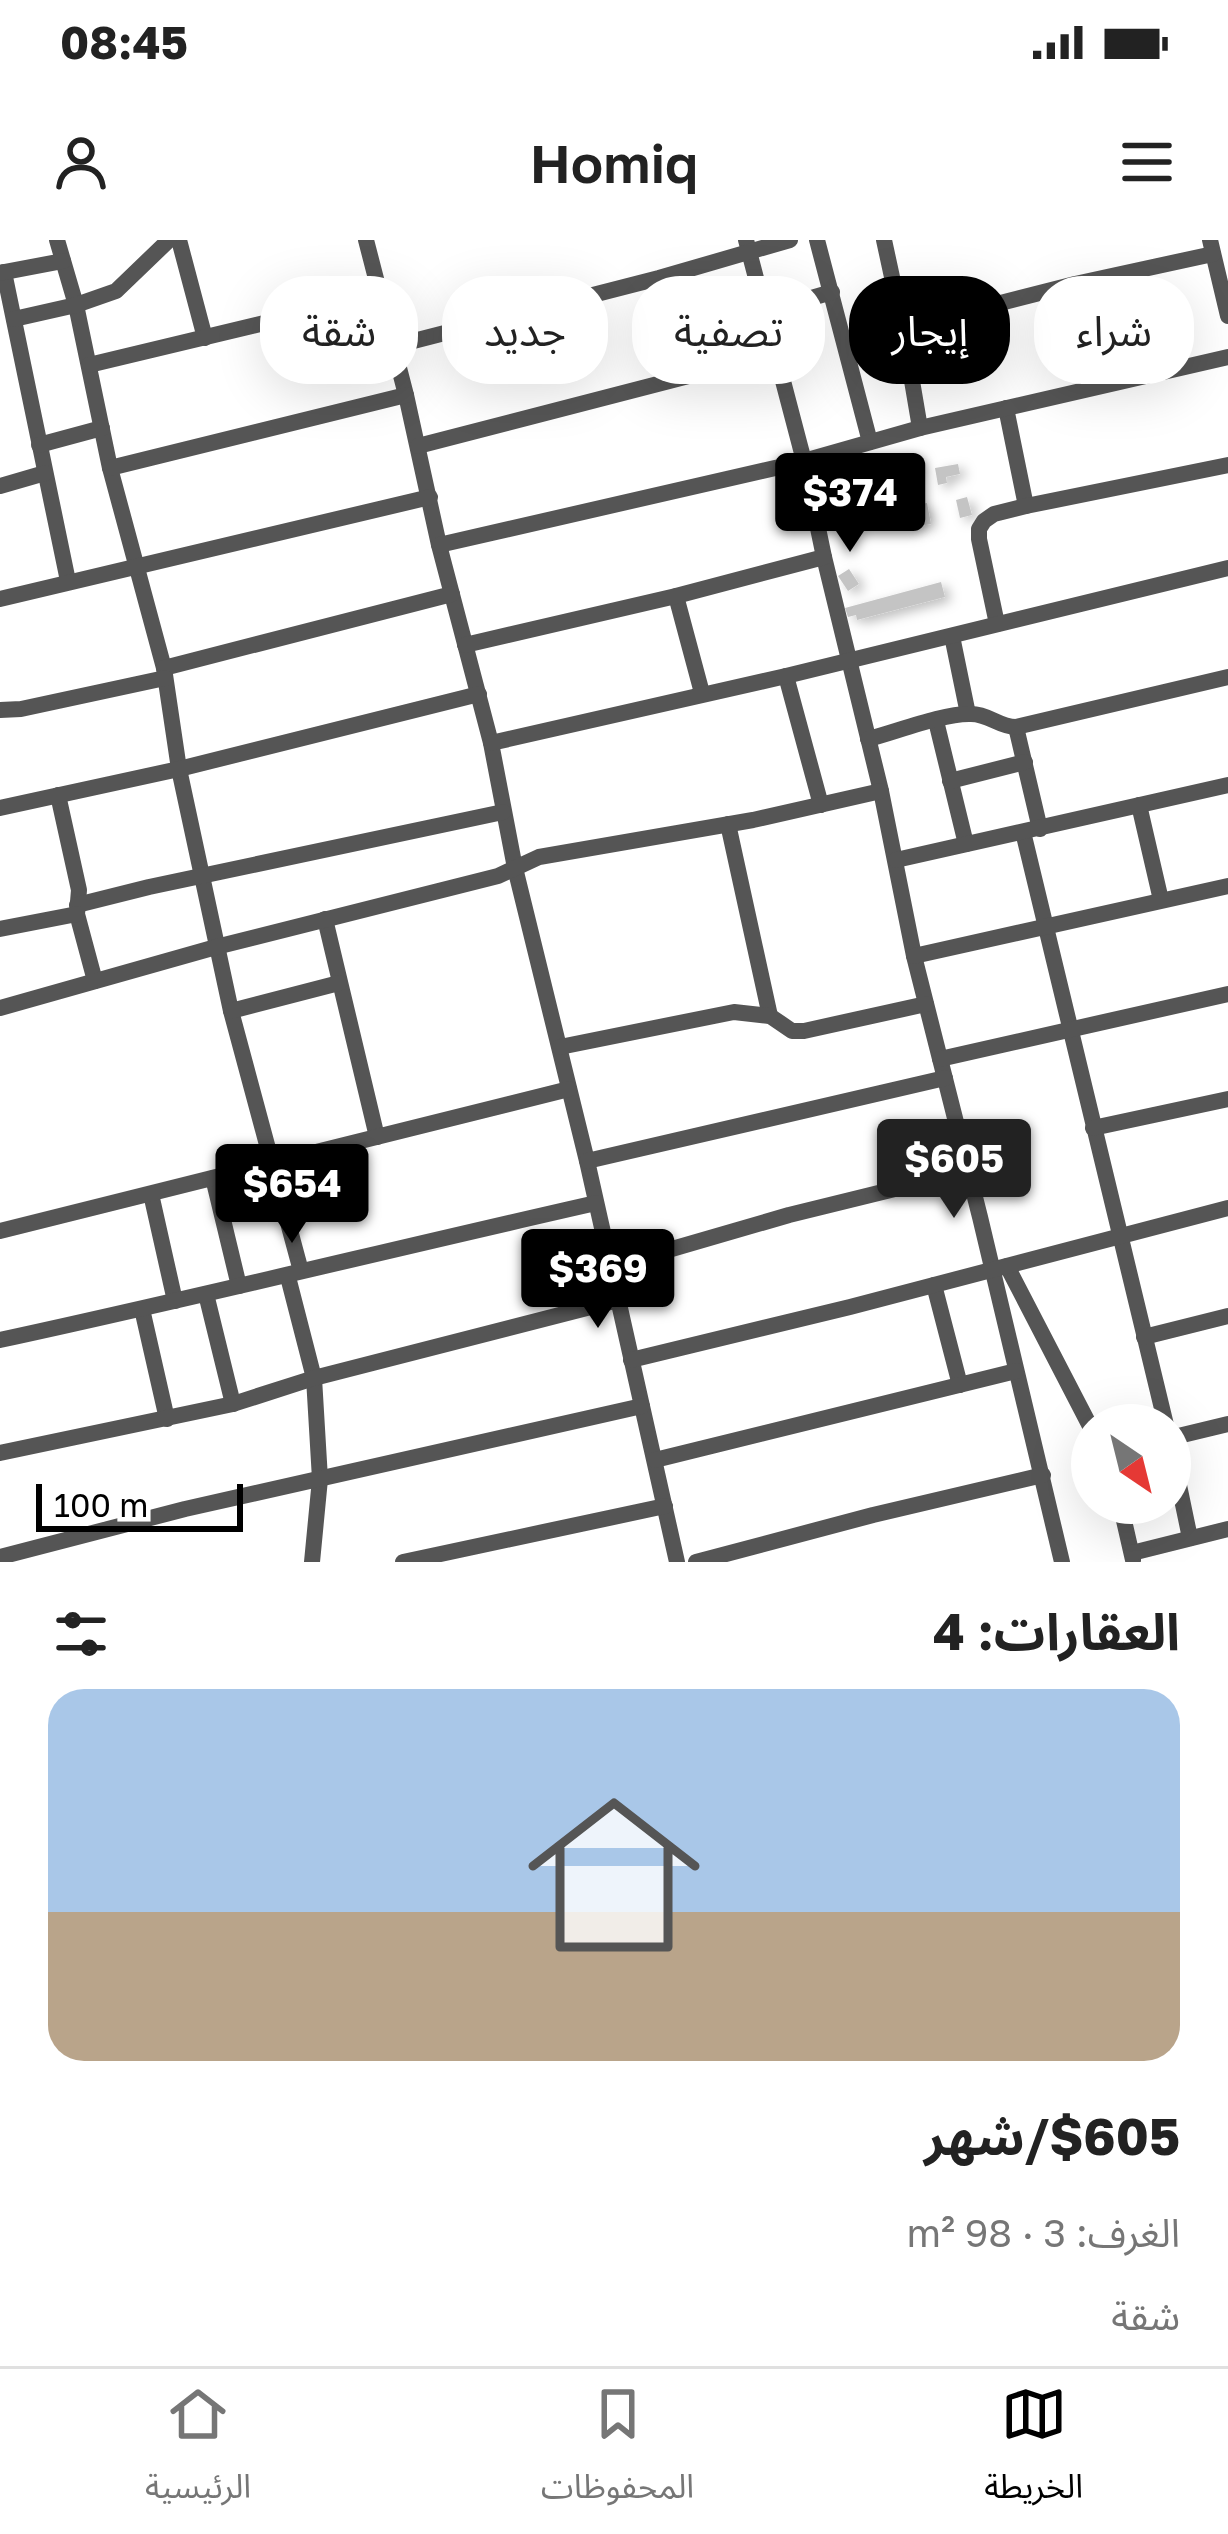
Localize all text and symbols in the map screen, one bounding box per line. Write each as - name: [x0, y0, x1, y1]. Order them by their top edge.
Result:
- text: 08:45: [60, 15, 188, 69]
- icon: person: [48, 129, 114, 195]
- icon: menu: [1114, 129, 1180, 195]
- text: Homiq: [530, 130, 698, 195]
- chip: شقة: [260, 276, 418, 384]
- chip: جديد: [442, 276, 608, 384]
- chip: تصفية: [632, 276, 825, 384]
- chip: إيجار: [849, 276, 1010, 384]
- chip: شراء: [1034, 276, 1194, 384]
- pin: $374: [779, 453, 921, 555]
- text: $374: [802, 468, 898, 515]
- pin: $605: [883, 1119, 1025, 1221]
- text: $605: [904, 1134, 1004, 1181]
- pin: $654: [221, 1144, 363, 1246]
- text: $654: [242, 1159, 342, 1206]
- pin: $369: [527, 1229, 669, 1331]
- text: $369: [548, 1244, 648, 1291]
- north arrow: [1071, 1404, 1191, 1524]
- map controls: [1071, 1404, 1191, 1524]
- scale bar: [36, 1478, 243, 1531]
- text: 100 m: [54, 1485, 148, 1524]
- text: العقارات: 4: [933, 1600, 1180, 1661]
- icon: filters: [48, 1601, 114, 1667]
- icon: home: [506, 1767, 722, 1983]
- text: $605/شهر: [924, 2105, 1180, 2166]
- text: الغرف: 3 · 98 m²: [906, 2209, 1180, 2256]
- text: شقة: [1111, 2292, 1180, 2339]
- tab: الرئيسية: [145, 2381, 251, 2522]
- tab: المحفوظات: [541, 2381, 694, 2522]
- tab: الخريطة: [984, 2381, 1083, 2522]

